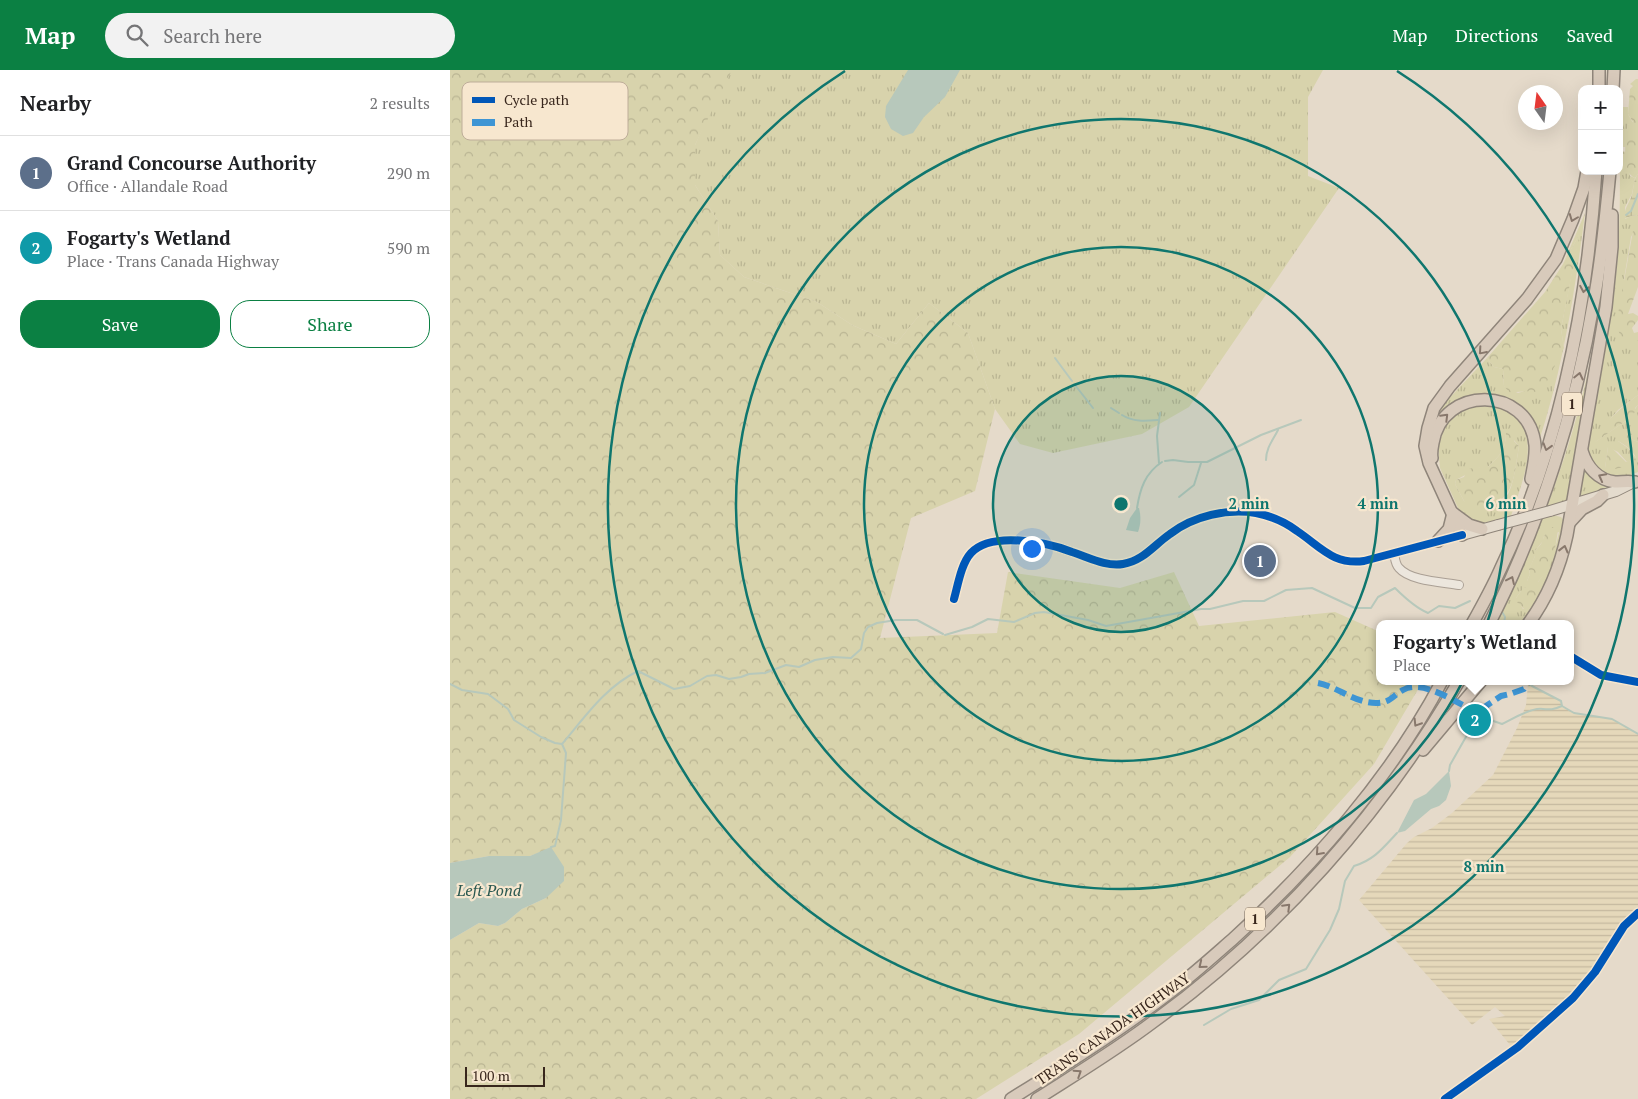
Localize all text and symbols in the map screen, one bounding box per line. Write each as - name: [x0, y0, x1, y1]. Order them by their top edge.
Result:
- search box: [105, 13, 455, 58]
- text: Map: [25, 19, 75, 51]
- icon: search: [123, 21, 151, 49]
- text: Search here: [163, 23, 262, 48]
- text: Map: [1392, 23, 1427, 47]
- text: Directions: [1455, 23, 1538, 47]
- text: Saved: [1566, 23, 1613, 47]
- legend: [462, 82, 628, 140]
- north arrow: [1518, 85, 1563, 130]
- map controls: [1578, 85, 1623, 175]
- button: +: [1578, 85, 1623, 130]
- text: Nearby: [20, 89, 91, 117]
- text: Cycle path: [504, 90, 569, 109]
- text: 2 results: [370, 92, 430, 114]
- text: Path: [504, 112, 533, 131]
- button: −: [1578, 130, 1623, 175]
- text: Grand Concourse Authority: [67, 150, 316, 175]
- text: 1: [31, 162, 41, 184]
- text: 290 m: [387, 162, 430, 184]
- text: Office · Allandale Road: [67, 175, 228, 197]
- one-way arrow: [1569, 213, 1580, 222]
- text: Fogarty's Wetland: [67, 225, 231, 250]
- text: 2: [31, 237, 41, 259]
- text: 590 m: [387, 237, 430, 259]
- text: Place · Trans Canada Highway: [67, 250, 279, 272]
- one-way arrow: [1580, 285, 1590, 294]
- button: Save: [20, 300, 220, 348]
- button: Share: [230, 300, 430, 348]
- one-way arrow: [1479, 345, 1488, 354]
- one-way arrow: [1573, 372, 1584, 381]
- road number: 1: [1562, 392, 1582, 416]
- one-way arrow: [1440, 414, 1449, 423]
- one-way arrow: [1543, 443, 1553, 451]
- one-way arrow: [1599, 473, 1608, 483]
- text: 2 min: [1228, 493, 1270, 513]
- text: 4 min: [1357, 493, 1399, 513]
- text: 6 min: [1485, 493, 1527, 513]
- centre of rings: [1112, 495, 1130, 513]
- your location: [1019, 536, 1045, 562]
- pin: 1: [1244, 542, 1276, 580]
- one-way arrow: [1558, 544, 1569, 553]
- one-way arrow: [1504, 576, 1515, 585]
- popup: [1376, 620, 1574, 685]
- text: Fogarty's Wetland: [1393, 629, 1557, 654]
- text: Place: [1393, 654, 1431, 676]
- pin: 2: [1459, 701, 1491, 739]
- one-way arrow: [1414, 717, 1423, 727]
- one-way arrow: [1316, 847, 1325, 856]
- text: 8 min: [1463, 856, 1505, 876]
- water label: Left Pond: [456, 879, 522, 901]
- one-way arrow: [1281, 903, 1290, 912]
- road number: 1: [1245, 908, 1265, 931]
- one-way arrow: [1199, 960, 1208, 969]
- street label: TRANS CANADA HIGHWAY: [1031, 967, 1194, 1089]
- scale bar: [465, 1064, 545, 1087]
- text: 100 m: [472, 1066, 510, 1085]
- one-way arrow: [1072, 1070, 1082, 1079]

